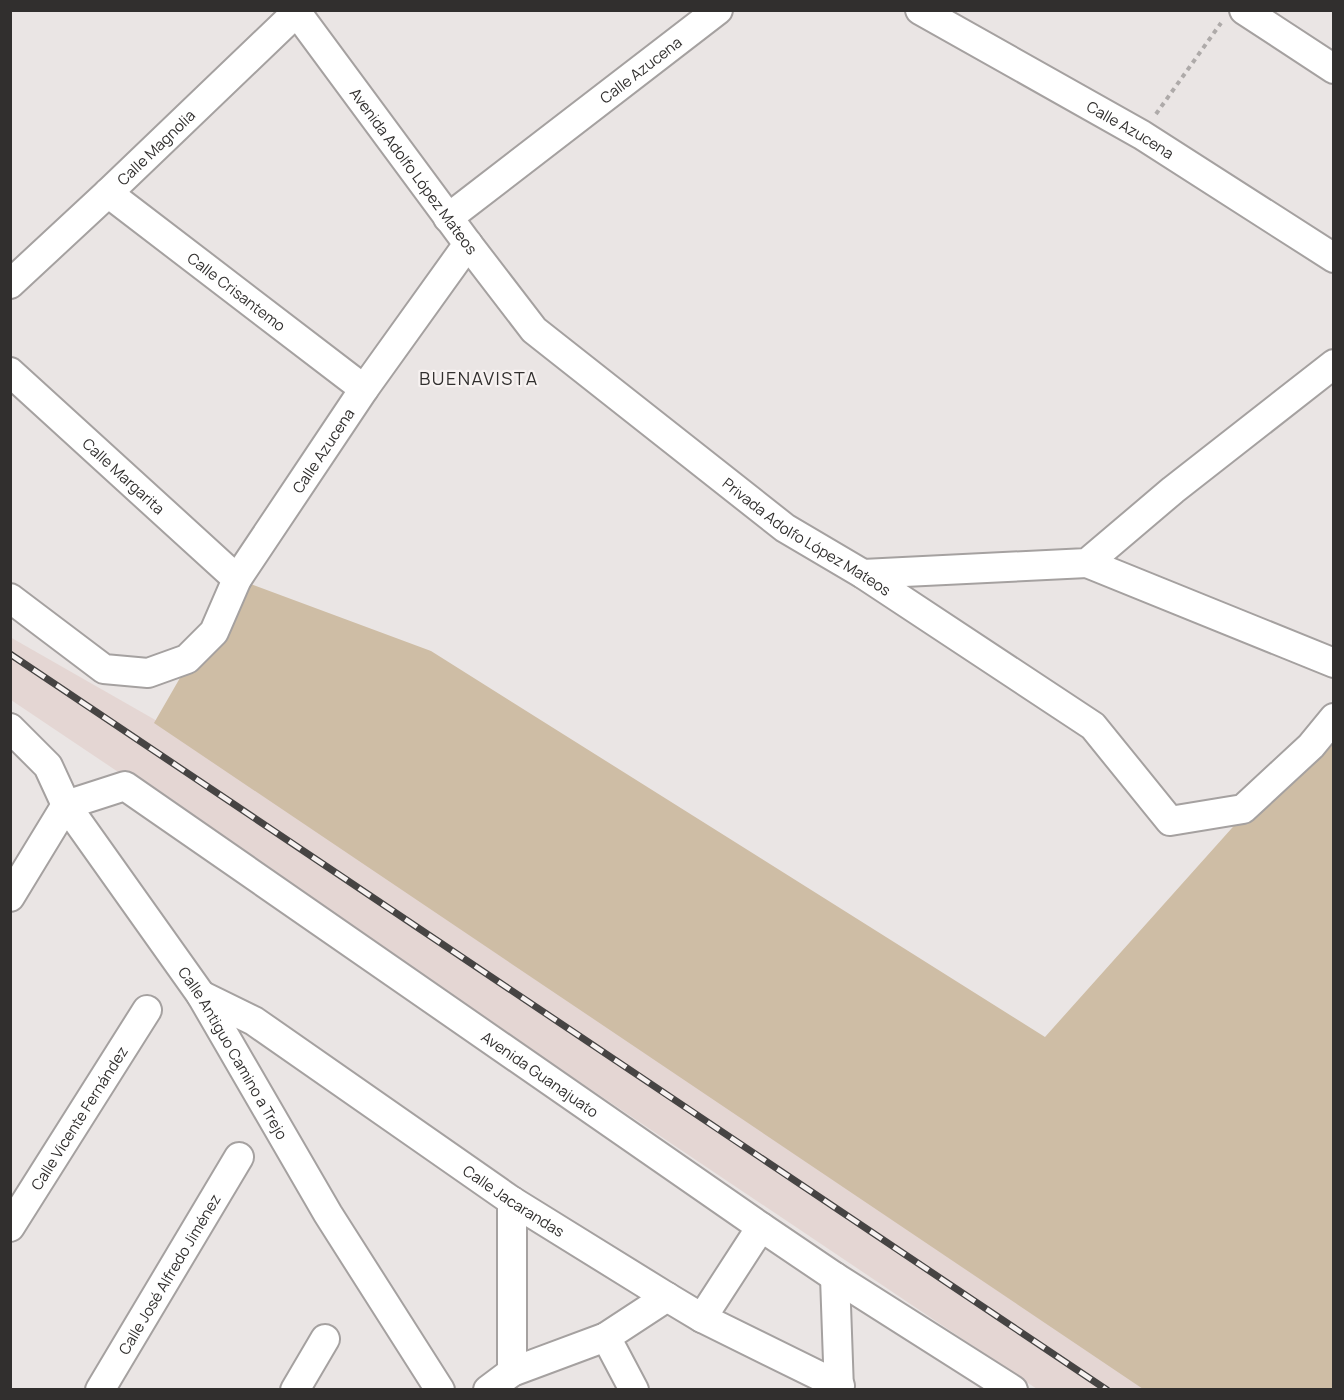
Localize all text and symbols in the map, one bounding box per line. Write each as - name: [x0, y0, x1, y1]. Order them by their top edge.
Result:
- street label: Calle Azucena: [595, 31, 686, 108]
- street label: Avenida Adolfo López Mateos: [345, 83, 483, 259]
- street label: Calle Azucena: [1083, 96, 1178, 163]
- street label: Calle Magnolia: [112, 105, 200, 190]
- street label: Calle Crisantemo: [183, 247, 290, 336]
- district label: BUENAVISTA: [419, 366, 539, 390]
- street label: Calle Azucena: [287, 404, 359, 497]
- street label: Calle Margarita: [78, 433, 169, 519]
- street label: Privada Adolfo López Mateos: [718, 472, 895, 600]
- street label: Calle Antiguo Camino a Trejo: [174, 962, 293, 1143]
- street label: Avenida Guanajuato: [477, 1026, 603, 1122]
- street label: Calle Vicente Fernández: [26, 1042, 132, 1194]
- street label: Calle Jacarandas: [459, 1160, 569, 1242]
- street label: Calle José Alfredo Jiménez: [113, 1190, 225, 1358]

